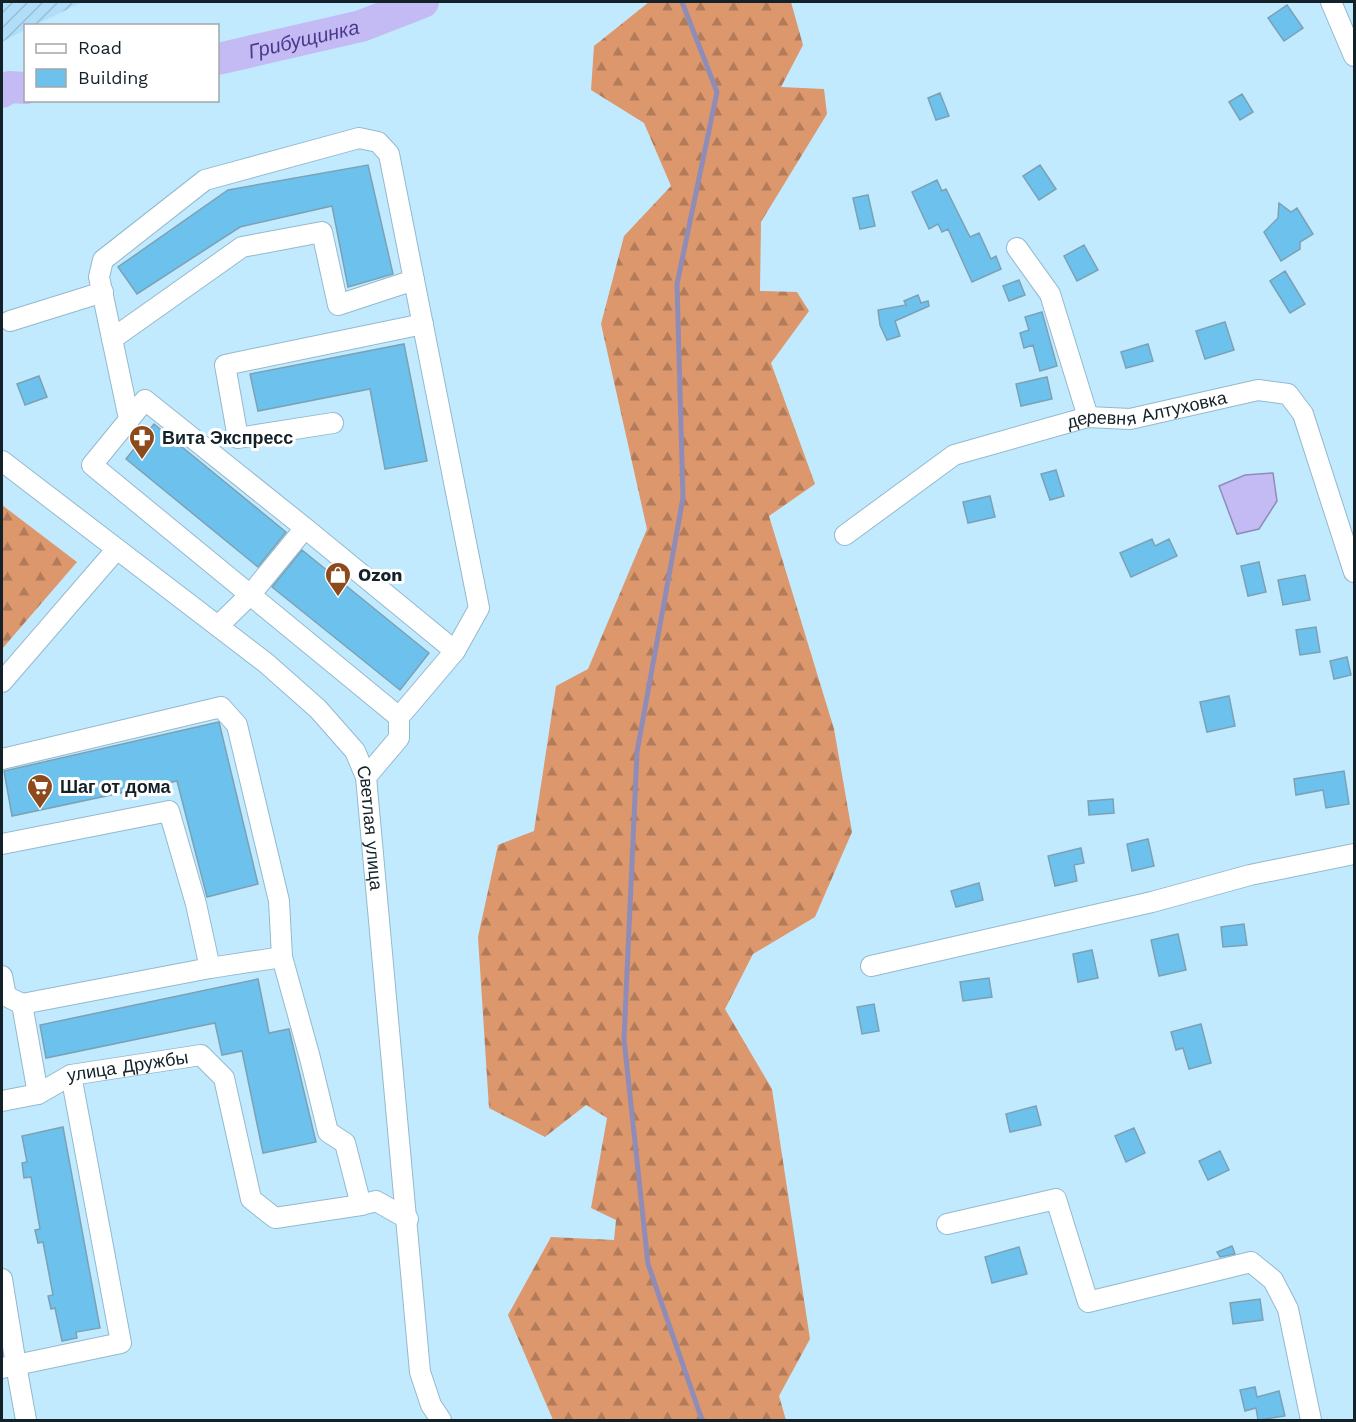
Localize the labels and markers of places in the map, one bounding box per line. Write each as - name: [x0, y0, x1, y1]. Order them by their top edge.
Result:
- pharmacy icon: Вита Экспресс: [127, 423, 157, 461]
- place label: Вита Экспресс: [162, 427, 293, 448]
- shop icon: Ozon: [323, 560, 353, 598]
- place label: Ozon: [358, 564, 402, 585]
- supermarket icon: Шаг от дома: [25, 772, 55, 810]
- place label: Шаг от дома: [60, 776, 172, 797]

